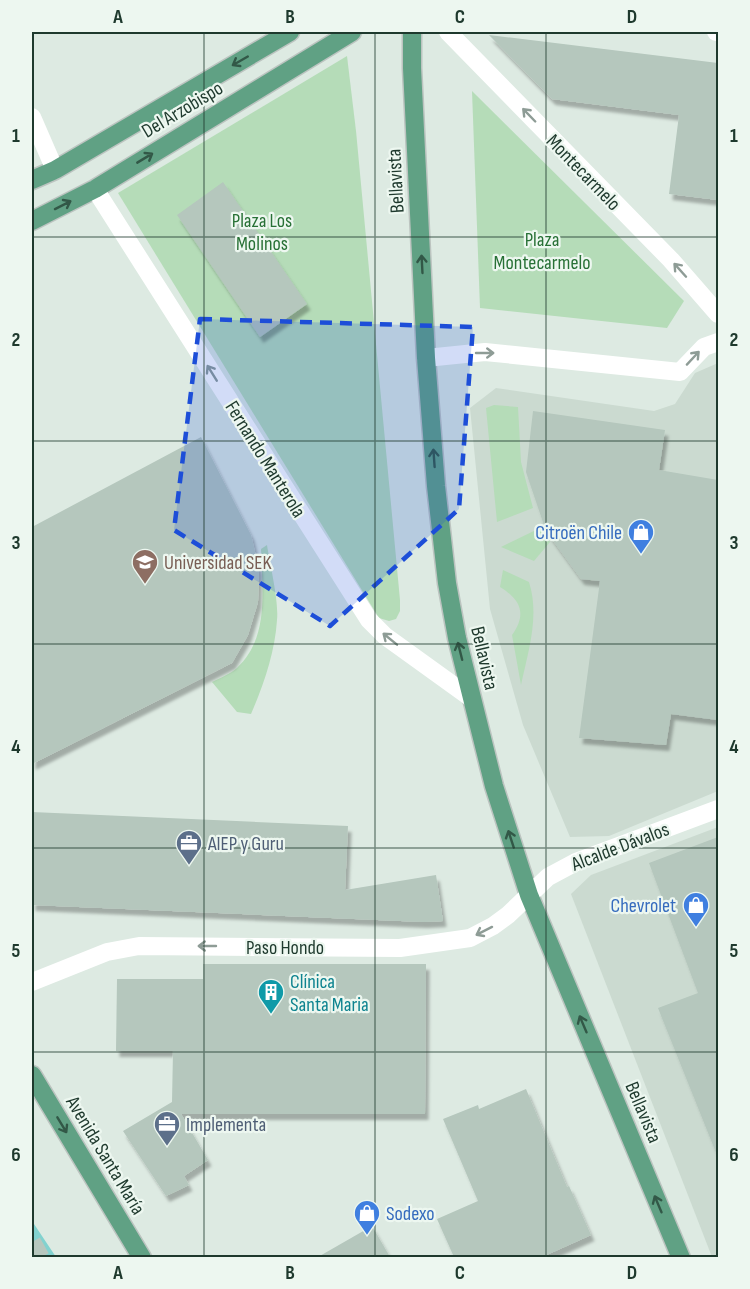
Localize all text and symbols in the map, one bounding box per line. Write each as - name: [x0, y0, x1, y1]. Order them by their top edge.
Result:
- text: A: [112, 5, 123, 29]
- text: B: [285, 5, 295, 29]
- text: C: [455, 5, 465, 29]
- text: D: [627, 5, 637, 29]
- one-way arrow: [231, 56, 249, 67]
- street label: Del Arzobispo: [138, 76, 227, 143]
- one-way arrow: [522, 108, 537, 123]
- text: 1: [12, 124, 20, 148]
- text: 1: [730, 124, 738, 148]
- street label: Montecarmelo: [541, 129, 626, 216]
- street label: Bellavista: [382, 148, 410, 214]
- one-way arrow: [136, 152, 153, 164]
- one-way arrow: [54, 198, 72, 210]
- park label: Plaza Los Molinos: [232, 209, 292, 256]
- park label: Plaza Montecarmelo: [494, 228, 590, 275]
- one-way arrow: [416, 254, 427, 274]
- one-way arrow: [673, 263, 687, 278]
- text: 2: [12, 328, 20, 352]
- text: 2: [730, 328, 738, 352]
- one-way arrow: [474, 347, 494, 359]
- one-way arrow: [686, 351, 701, 366]
- one-way arrow: [205, 365, 217, 382]
- street label: Fernando Manterola: [220, 397, 311, 522]
- one-way arrow: [428, 449, 439, 469]
- shop icon: Citroën Chile: [626, 517, 656, 555]
- place label: Citroën Chile: [535, 521, 622, 545]
- text: 3: [12, 531, 21, 555]
- text: 3: [730, 531, 739, 555]
- school or university icon: Universidad SEK: [130, 547, 160, 585]
- place label: Universidad SEK: [164, 551, 272, 575]
- street label: Bellavista: [465, 624, 503, 692]
- one-way arrow: [383, 632, 398, 646]
- one-way arrow: [453, 642, 465, 661]
- text: 4: [11, 735, 21, 759]
- text: 4: [729, 735, 739, 759]
- street label: Alcalde Dávalos: [567, 817, 673, 877]
- office icon: AIEP y Guru: [174, 828, 204, 866]
- one-way arrow: [505, 830, 516, 849]
- place label: AIEP y Guru: [207, 832, 284, 856]
- shop icon: Chevrolet: [681, 890, 711, 928]
- place label: Chevrolet: [611, 894, 676, 918]
- one-way arrow: [475, 926, 493, 937]
- street label: Paso Hondo: [246, 936, 324, 960]
- text: 5: [12, 939, 21, 963]
- text: 5: [730, 939, 739, 963]
- one-way arrow: [198, 941, 218, 952]
- place label: Clínica Santa Maria: [290, 970, 369, 1017]
- building icon: Clínica Santa Maria: [256, 977, 286, 1015]
- one-way arrow: [577, 1015, 588, 1033]
- street label: Bellavista: [619, 1078, 667, 1147]
- street label: Avenida Santa María: [60, 1091, 150, 1219]
- office icon: Implementa: [152, 1109, 182, 1147]
- place label: Implementa: [186, 1113, 266, 1137]
- one-way arrow: [56, 1116, 68, 1133]
- text: 6: [11, 1143, 21, 1167]
- text: 6: [729, 1143, 739, 1167]
- one-way arrow: [652, 1195, 663, 1213]
- shop icon: Sodexo: [352, 1198, 382, 1236]
- place label: Sodexo: [386, 1202, 435, 1226]
- text: A: [112, 1261, 123, 1285]
- text: B: [285, 1261, 295, 1285]
- text: C: [455, 1261, 465, 1285]
- text: D: [627, 1261, 637, 1285]

